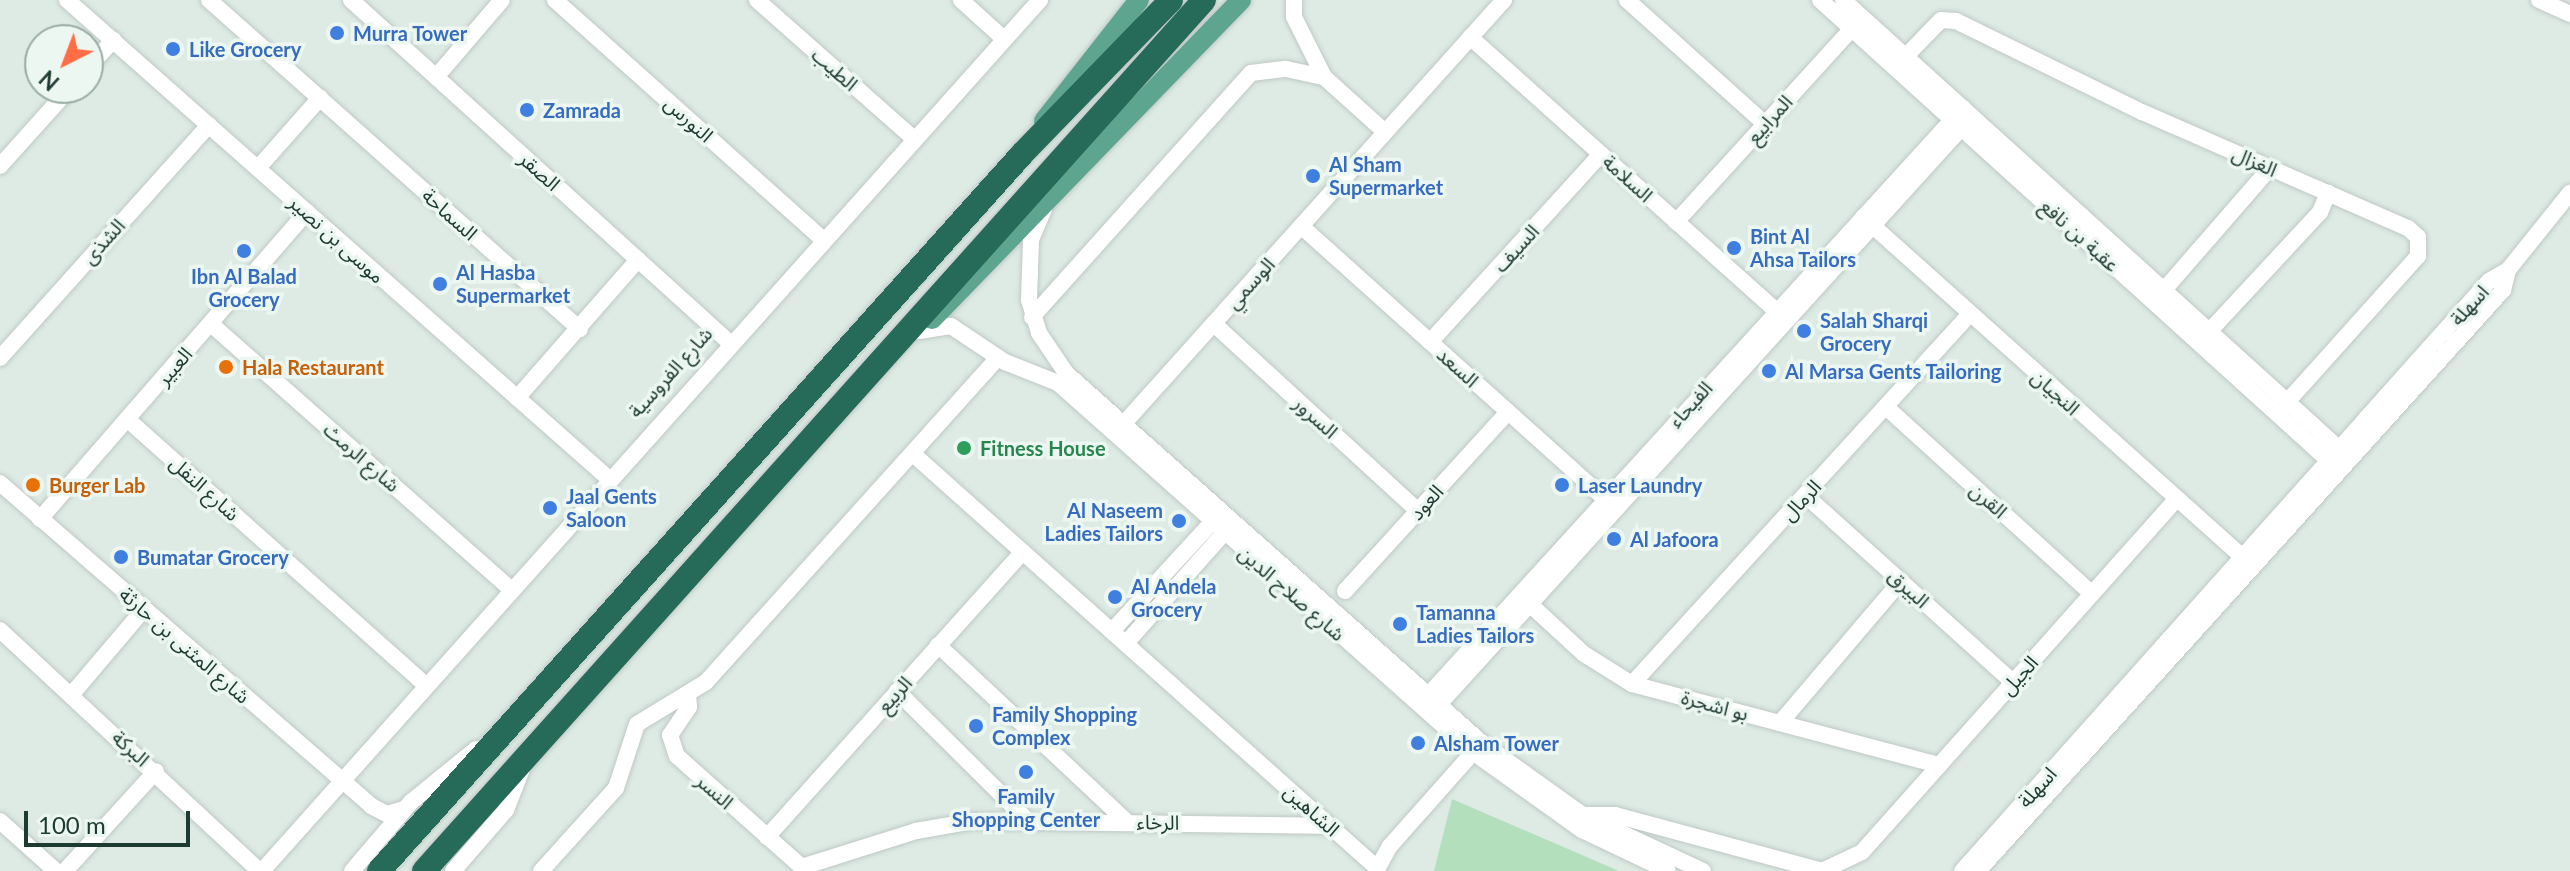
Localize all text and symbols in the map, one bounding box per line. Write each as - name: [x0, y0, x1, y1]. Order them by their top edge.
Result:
- place label: Murra Tower: [353, 21, 468, 45]
- north arrow: [24, 24, 104, 104]
- marker: Murra Tower: [328, 24, 346, 42]
- place label: Like Grocery: [189, 37, 301, 61]
- marker: Like Grocery: [164, 40, 182, 58]
- street label: الطيب: [807, 42, 863, 96]
- text: N: [34, 65, 64, 96]
- street label: المرابيع: [1741, 90, 1797, 148]
- street label: النورس: [660, 91, 718, 147]
- place label: Zamrada: [543, 98, 621, 122]
- marker: Zamrada: [518, 101, 536, 119]
- street label: الغزال: [2229, 141, 2281, 181]
- street label: الصقر: [515, 146, 565, 196]
- street label: السلامة: [1598, 149, 1658, 207]
- place label: Al Sham Supermarket: [1329, 152, 1443, 199]
- marker: Al Sham Supermarket: [1304, 167, 1322, 185]
- street label: السماحة: [418, 183, 482, 245]
- street label: موسى بن نصير: [284, 190, 390, 288]
- street label: عقبة بن نافع: [2036, 193, 2124, 277]
- street label: الشذى: [76, 213, 130, 269]
- street label: السيف: [1488, 219, 1544, 277]
- place label: Bint Al Ahsa Tailors: [1750, 224, 1857, 271]
- marker: Bint Al Ahsa Tailors: [1725, 239, 1743, 257]
- marker: Ibn Al Balad Grocery: [235, 242, 253, 260]
- street label: الوسمي: [1221, 252, 1279, 314]
- place label: Al Hasba Supermarket: [456, 260, 570, 307]
- place label: Ibn Al Balad Grocery: [191, 264, 297, 311]
- marker: Al Hasba Supermarket: [431, 275, 449, 293]
- street label: اسهلة: [2445, 280, 2493, 330]
- place label: Salah Sharqi Grocery: [1820, 308, 1928, 355]
- street label: شارع الفروسية: [623, 322, 717, 422]
- marker: Salah Sharqi Grocery: [1795, 322, 1813, 340]
- street label: العبير: [151, 342, 197, 390]
- street label: السعد: [1432, 342, 1484, 392]
- place label: Hala Restaurant: [242, 355, 384, 379]
- marker: Hala Restaurant: [217, 358, 235, 376]
- place label: Al Marsa Gents Tailoring: [1785, 359, 2002, 383]
- marker: Al Marsa Gents Tailoring: [1760, 362, 1778, 380]
- street label: النجيان: [2027, 364, 2085, 420]
- street label: الفيحاء: [1663, 376, 1717, 432]
- street label: السرور: [1289, 391, 1343, 443]
- street label: شارع الرمث: [319, 417, 405, 497]
- place label: Fitness House: [980, 436, 1106, 460]
- marker: Fitness House: [955, 439, 973, 457]
- street label: شارع النفل: [165, 451, 245, 525]
- place label: Burger Lab: [49, 473, 146, 497]
- place label: Laser Laundry: [1578, 473, 1703, 497]
- street label: الرمال: [1776, 475, 1826, 525]
- marker: Burger Lab: [24, 476, 42, 494]
- marker: Laser Laundry: [1553, 476, 1571, 494]
- street label: القرن: [1966, 477, 2012, 523]
- street label: العود: [1404, 479, 1448, 525]
- place label: Jaal Gents Saloon: [566, 484, 657, 531]
- place label: Al Naseem Ladies Tailors: [1044, 498, 1163, 545]
- marker: Jaal Gents Saloon: [541, 499, 559, 517]
- marker: Al Naseem Ladies Tailors: [1170, 512, 1188, 530]
- place label: Al Jafoora: [1630, 527, 1719, 551]
- marker: Al Jafoora: [1605, 530, 1623, 548]
- street label: شارع صلاح الدين: [1234, 540, 1350, 646]
- place label: Bumatar Grocery: [137, 545, 289, 569]
- marker: Bumatar Grocery: [112, 548, 130, 566]
- street label: البيرق: [1883, 563, 1935, 613]
- place label: Al Andela Grocery: [1131, 574, 1217, 621]
- street label: شارع المثنى بن حارثة: [115, 582, 255, 708]
- marker: Al Andela Grocery: [1106, 588, 1124, 606]
- place label: Tamanna Ladies Tailors: [1416, 600, 1535, 647]
- marker: Tamanna Ladies Tailors: [1391, 615, 1409, 633]
- street label: الجيل: [1995, 650, 2043, 700]
- street label: الربيع: [871, 671, 917, 717]
- street label: بو اشجرة: [1679, 685, 1751, 725]
- place label: Family Shopping Complex: [992, 702, 1138, 749]
- marker: Family Shopping Complex: [967, 717, 985, 735]
- street label: البركة: [107, 725, 155, 771]
- place label: Alsham Tower: [1434, 731, 1560, 755]
- marker: Alsham Tower: [1409, 734, 1427, 752]
- street label: اسهلة: [2013, 762, 2061, 812]
- marker: Family Shopping Center: [1017, 763, 1035, 781]
- street label: النسر: [691, 768, 739, 814]
- street label: الشاهين: [1279, 779, 1345, 841]
- place label: Family Shopping Center: [952, 784, 1100, 831]
- scale bar: [28, 795, 194, 845]
- text: 100 m: [38, 810, 106, 839]
- street label: الرخاء: [1136, 810, 1180, 834]

